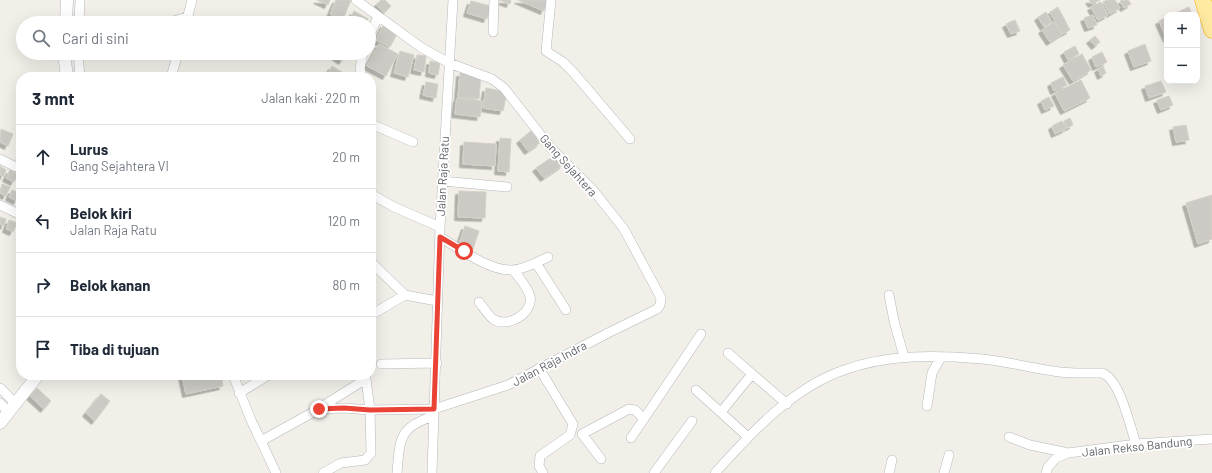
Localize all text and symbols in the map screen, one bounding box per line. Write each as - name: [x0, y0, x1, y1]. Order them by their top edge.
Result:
- map controls: [1164, 12, 1200, 84]
- button: +: [1164, 12, 1200, 48]
- search box: [16, 16, 376, 60]
- icon: search: [30, 27, 52, 49]
- text: Cari di sini: [62, 29, 129, 47]
- button: −: [1164, 48, 1200, 84]
- text: 3 mnt: [32, 88, 75, 108]
- text: Jalan kaki · 220 m: [261, 90, 360, 106]
- street label: Gang Sejahtera: [537, 131, 601, 199]
- street label: Jalan Raja Ratu: [433, 136, 451, 216]
- text: Lurus: [70, 140, 108, 158]
- icon: ahead: [32, 146, 54, 168]
- text: 20 m: [332, 149, 360, 165]
- text: Gang Sejahtera VI: [70, 158, 169, 174]
- text: Belok kiri: [70, 204, 132, 222]
- icon: left: [32, 210, 54, 232]
- text: 120 m: [328, 213, 360, 229]
- text: Jalan Raja Ratu: [70, 222, 157, 238]
- route start: [455, 242, 473, 260]
- icon: right: [32, 274, 54, 296]
- text: Belok kanan: [70, 276, 150, 294]
- text: 80 m: [333, 277, 360, 293]
- icon: arrive: [32, 338, 54, 360]
- street label: Jalan Raja Indra: [509, 338, 589, 388]
- text: Tiba di tujuan: [70, 340, 159, 358]
- route end: [310, 400, 328, 418]
- street label: Jalan Rekso Bandung: [1081, 433, 1193, 459]

